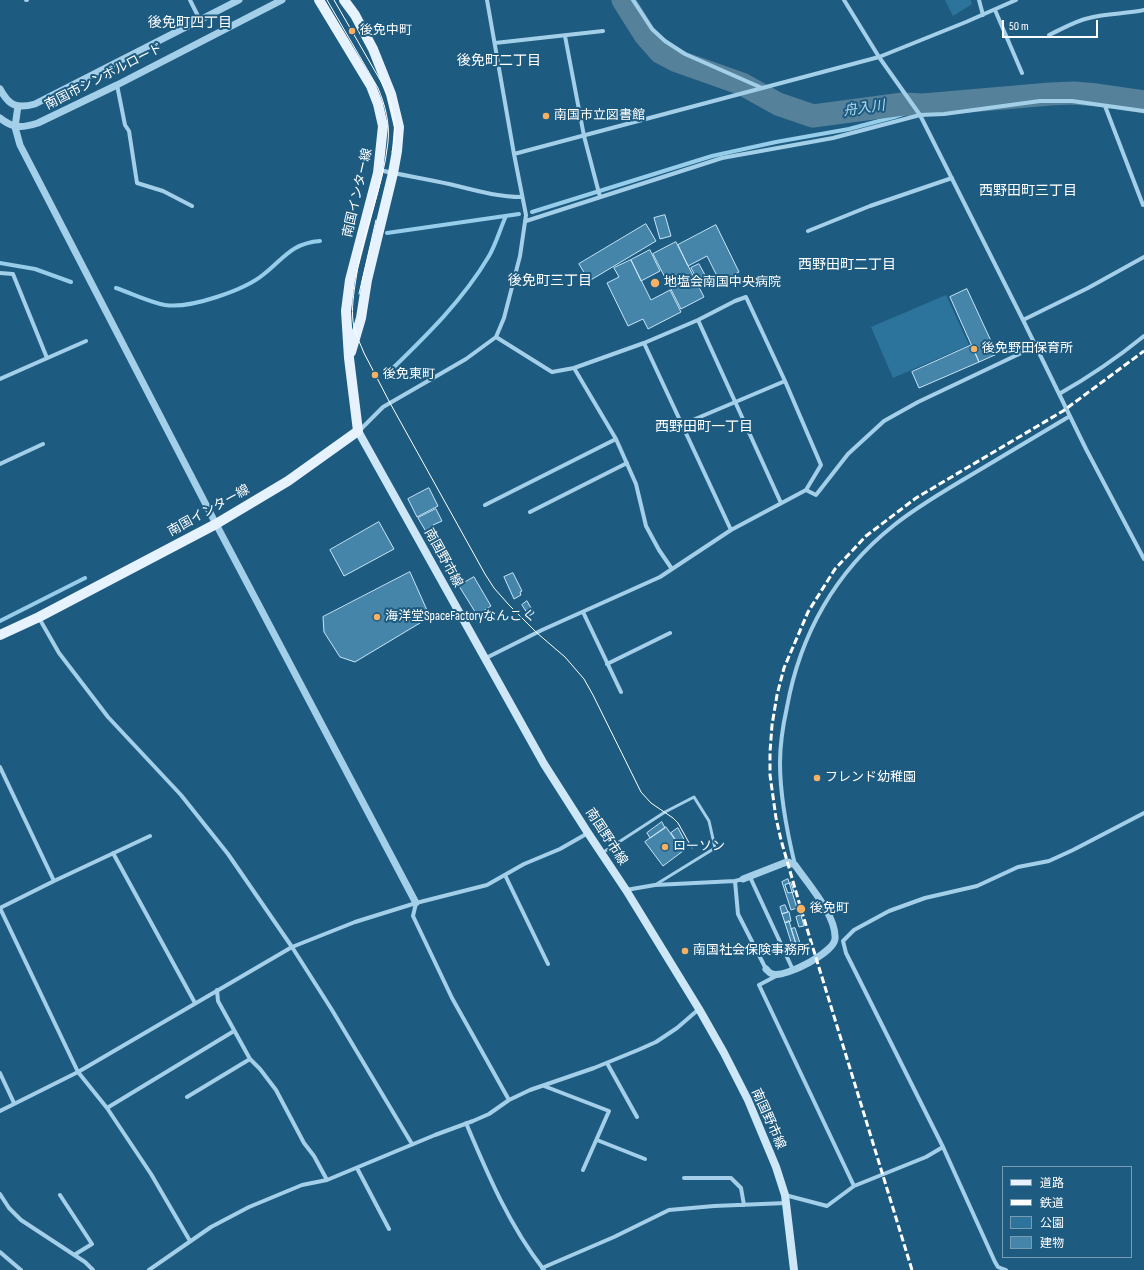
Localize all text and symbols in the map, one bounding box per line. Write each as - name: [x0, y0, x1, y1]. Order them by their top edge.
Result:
- scale bar: [1004, 12, 1100, 38]
- district label: 後免町四丁目: [148, 15, 232, 31]
- text: 50 m: [1009, 19, 1029, 34]
- place label: 後免中町: [360, 23, 412, 39]
- marker: 後免中町: [347, 26, 357, 36]
- street label: 南国市シンボルロード: [43, 41, 165, 113]
- district label: 後免町二丁目: [457, 53, 541, 69]
- water label: 舟入川: [842, 98, 886, 120]
- place label: 南国市立図書館: [554, 108, 645, 124]
- marker: 南国市立図書館: [541, 111, 551, 121]
- street label: 南国インター線: [340, 147, 376, 239]
- district label: 西野田町三丁目: [979, 183, 1077, 199]
- district label: 西野田町二丁目: [798, 257, 896, 273]
- district label: 後免町三丁目: [508, 273, 592, 289]
- place label: 地塩会南国中央病院: [664, 275, 781, 291]
- marker: 地塩会南国中央病院: [649, 277, 661, 289]
- place label: 後免野田保育所: [982, 341, 1073, 357]
- marker: 後免野田保育所: [969, 344, 979, 354]
- place label: 後免東町: [383, 367, 435, 383]
- marker: 後免東町: [370, 370, 380, 380]
- district label: 西野田町一丁目: [655, 419, 753, 435]
- street label: 南国インター線: [165, 482, 253, 540]
- street label: 南国野市線: [420, 526, 466, 590]
- place label: 海洋堂SpaceFactoryなんこく: [385, 609, 535, 625]
- marker: 海洋堂SpaceFactoryなんこく: [372, 612, 382, 622]
- place label: フレンド幼稚園: [825, 770, 916, 786]
- marker: フレンド幼稚園: [812, 773, 822, 783]
- street label: 南国野市線: [582, 805, 630, 869]
- place label: ローソン: [673, 839, 725, 855]
- marker: ローソン: [660, 842, 670, 852]
- place label: 後免町: [810, 901, 849, 917]
- marker: 後免町: [795, 903, 807, 915]
- place label: 南国社会保険事務所: [693, 943, 810, 959]
- marker: 南国社会保険事務所: [680, 946, 690, 956]
- street label: 南国野市線: [748, 1086, 788, 1152]
- legend: [1002, 1166, 1132, 1258]
- text: 道路: [1040, 1176, 1064, 1191]
- text: 鉄道: [1040, 1196, 1064, 1211]
- text: 公園: [1040, 1216, 1064, 1231]
- text: 建物: [1040, 1236, 1064, 1251]

